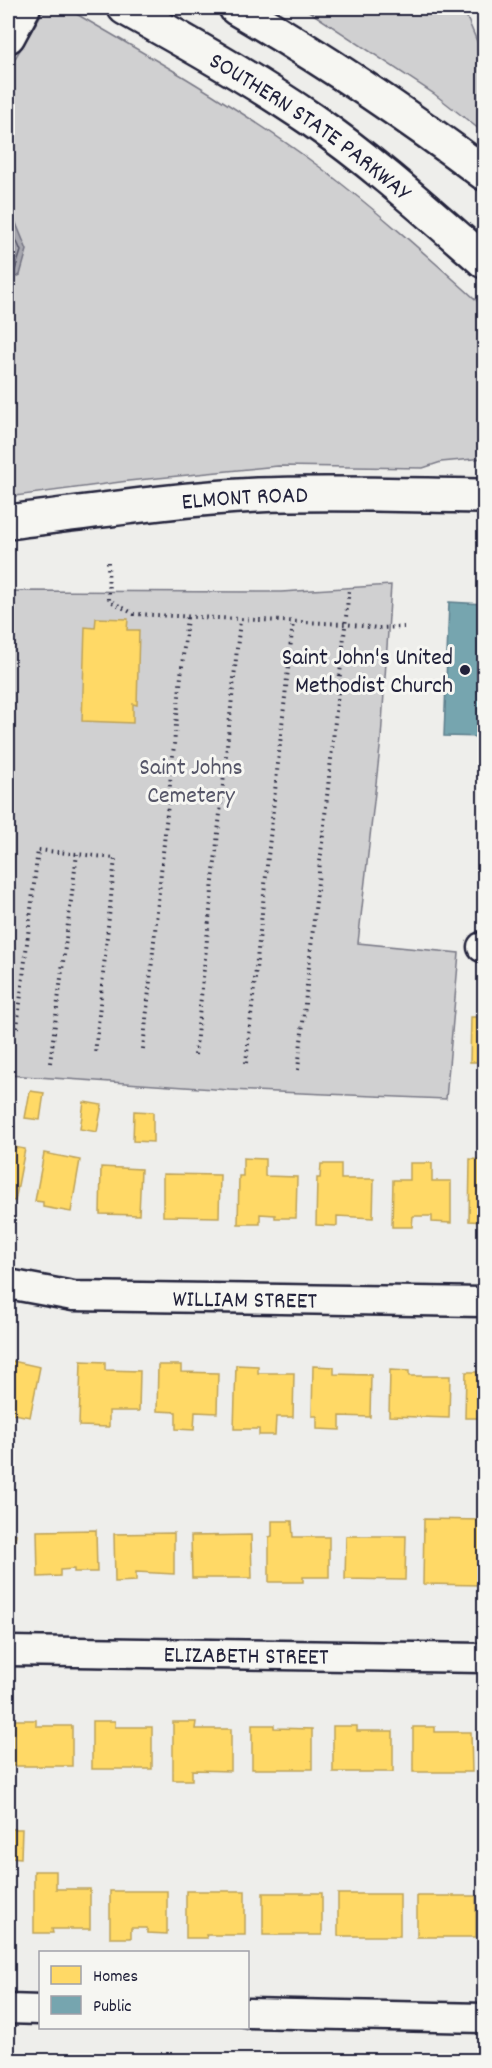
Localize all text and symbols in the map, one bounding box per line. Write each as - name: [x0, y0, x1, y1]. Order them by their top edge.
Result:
- street label: SOUTHERN STATE PARKWAY: [202, 45, 418, 211]
- street label: ELMONT ROAD: [180, 480, 308, 521]
- place label: Saint John's United Methodist Church: [282, 642, 453, 704]
- marker: Saint John's United Methodist Church: [458, 663, 472, 677]
- park label: Saint Johns Cemetery: [139, 752, 243, 814]
- street label: WILLIAM STREET: [172, 1283, 318, 1320]
- street label: ELIZABETH STREET: [163, 1639, 329, 1676]
- legend: [39, 1951, 249, 2029]
- text: Homes: [93, 1965, 138, 1990]
- text: Public: [93, 1995, 132, 2020]

